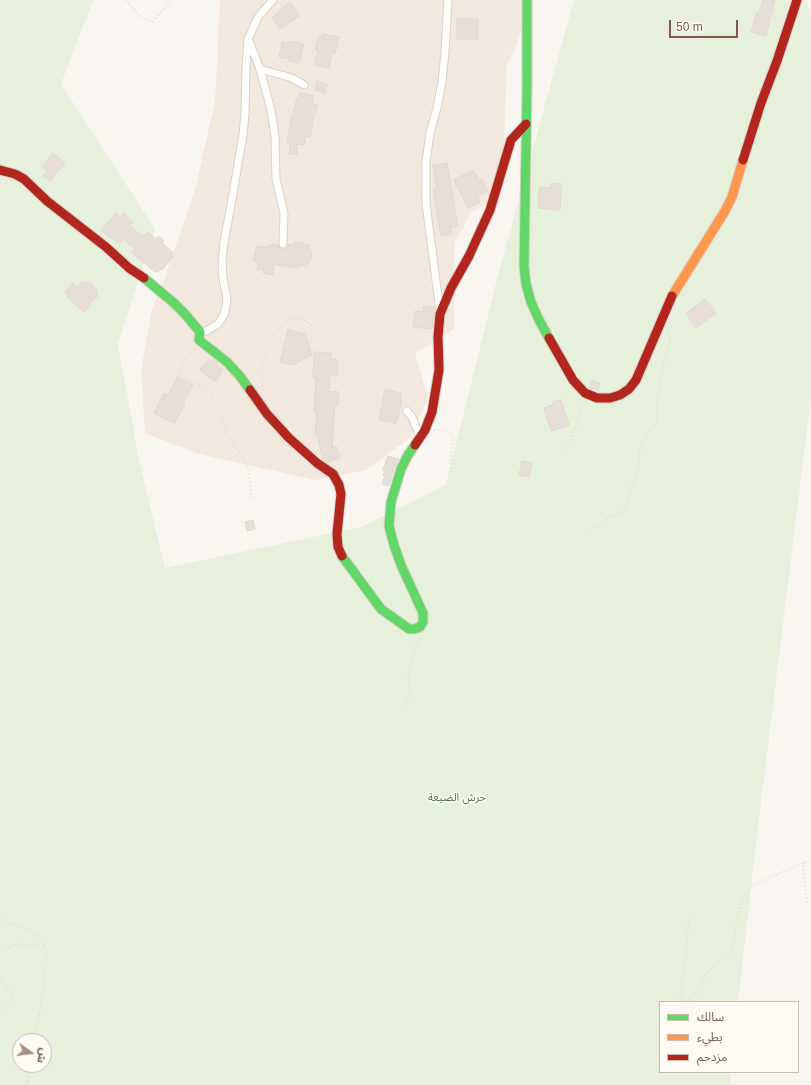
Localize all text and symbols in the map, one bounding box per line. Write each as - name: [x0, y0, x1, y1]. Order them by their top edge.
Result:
- scale bar: [671, 12, 740, 38]
- text: 50 m: [676, 20, 703, 34]
- park label: حرش الضيعة: [428, 791, 486, 805]
- legend: [659, 1001, 799, 1073]
- text: سالك: [697, 1010, 724, 1024]
- text: بطيء: [697, 1030, 723, 1044]
- north arrow: [12, 1033, 52, 1073]
- text: ش: [35, 1047, 50, 1064]
- text: مزدحم: [697, 1050, 727, 1064]

